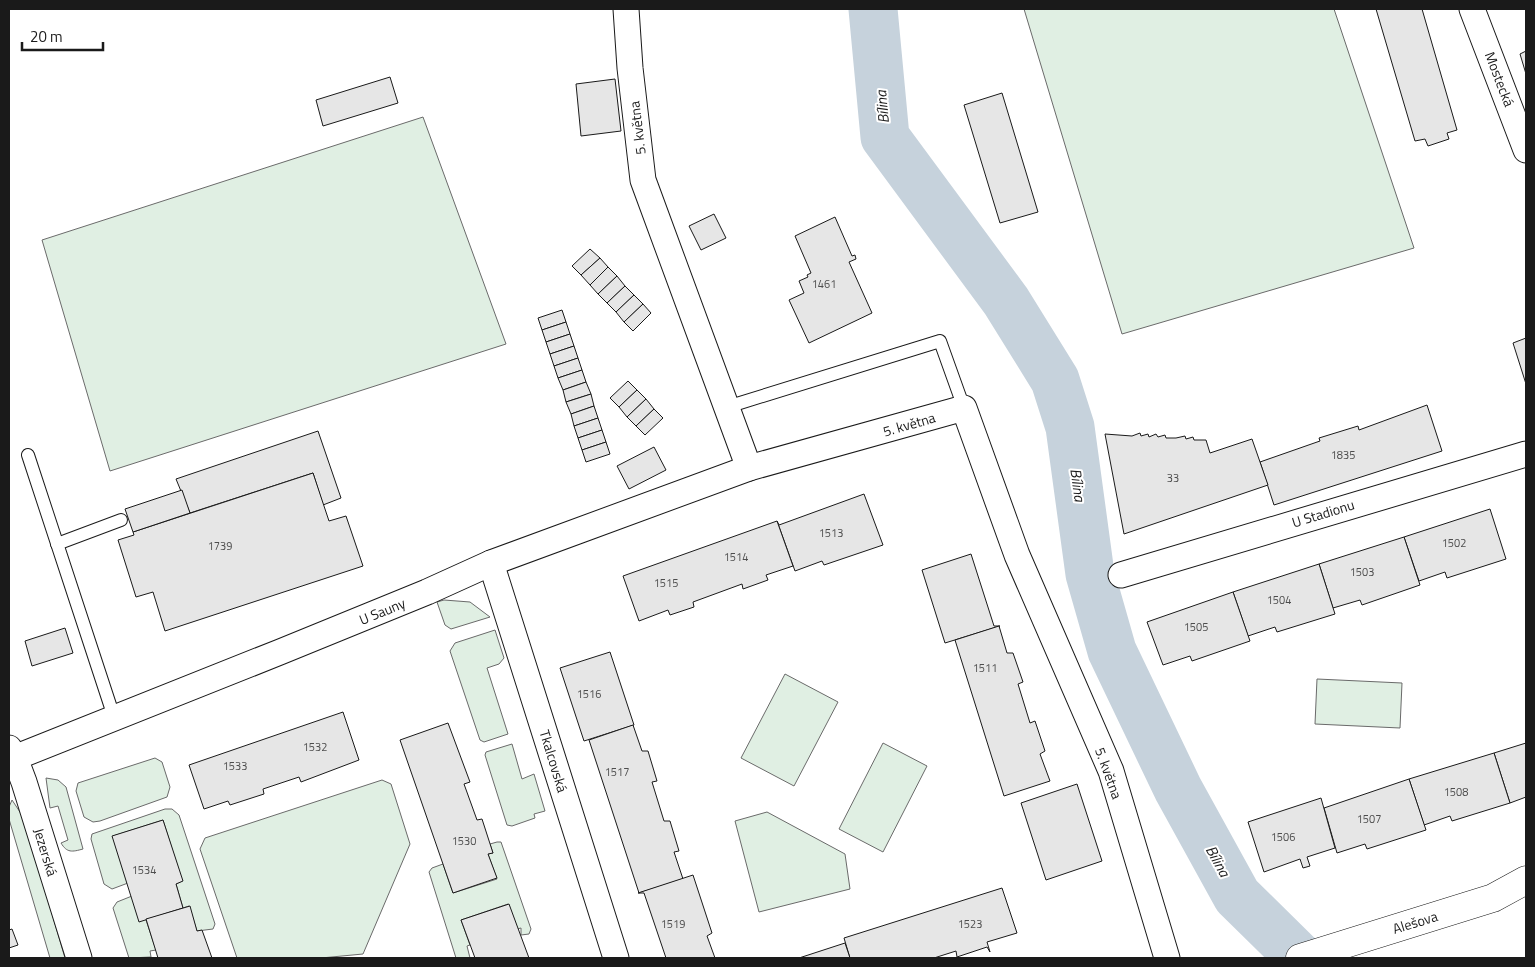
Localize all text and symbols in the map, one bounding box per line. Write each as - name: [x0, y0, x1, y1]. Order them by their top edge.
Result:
- scale bar: [22, 20, 104, 52]
- text: 20 m: [30, 25, 63, 48]
- street label: Mostecká: [1480, 48, 1520, 110]
- water label: Bílina: [869, 88, 895, 125]
- street label: 5. května: [623, 100, 651, 156]
- house number: 1461: [812, 276, 836, 292]
- street label: 5. května: [880, 407, 938, 441]
- house number: 1835: [1331, 447, 1355, 463]
- water label: Bílina: [1064, 467, 1092, 504]
- house number: 33: [1167, 470, 1179, 486]
- street label: U Stadionu: [1289, 494, 1357, 532]
- house number: 1513: [819, 525, 843, 541]
- house number: 1502: [1442, 535, 1466, 551]
- house number: 1739: [208, 538, 232, 554]
- house number: 1514: [724, 549, 748, 565]
- house number: 1503: [1350, 564, 1374, 580]
- house number: 1515: [654, 575, 678, 591]
- street label: U Sauny: [356, 592, 409, 630]
- house number: 1504: [1267, 592, 1291, 608]
- house number: 1505: [1184, 619, 1208, 635]
- house number: 1511: [973, 660, 997, 676]
- house number: 1516: [577, 686, 601, 702]
- street label: Tkalcovská: [535, 727, 573, 795]
- house number: 1532: [303, 739, 327, 755]
- street label: 5. května: [1090, 744, 1128, 802]
- house number: 1533: [223, 758, 247, 774]
- house number: 1517: [605, 764, 629, 780]
- house number: 1508: [1444, 784, 1468, 800]
- house number: 1507: [1357, 811, 1381, 827]
- street label: Jezerská: [29, 825, 63, 879]
- house number: 1506: [1271, 829, 1295, 845]
- house number: 1530: [452, 833, 476, 849]
- water label: Bílina: [1200, 841, 1237, 882]
- house number: 1534: [132, 862, 156, 878]
- street label: Alešova: [1390, 905, 1440, 939]
- house number: 1519: [661, 916, 685, 932]
- house number: 1523: [958, 916, 982, 932]

